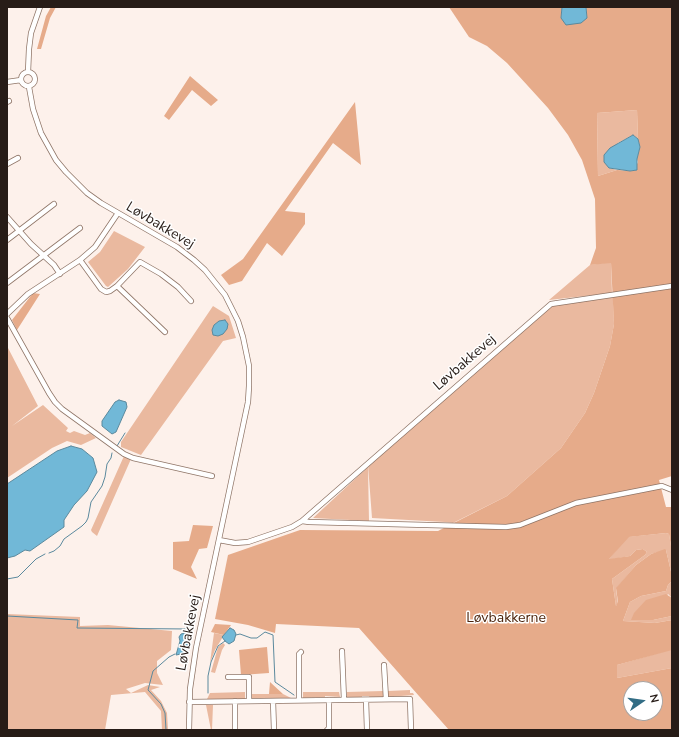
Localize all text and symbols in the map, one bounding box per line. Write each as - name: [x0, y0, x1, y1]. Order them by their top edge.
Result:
- street label: Løvbakkevej: [123, 199, 197, 253]
- street label: Løvbakkevej: [430, 331, 500, 395]
- street label: Løvbakkevej: [173, 594, 205, 672]
- park label: Løvbakkerne: [466, 611, 546, 627]
- north arrow: [623, 681, 663, 721]
- text: N: [646, 693, 662, 704]

